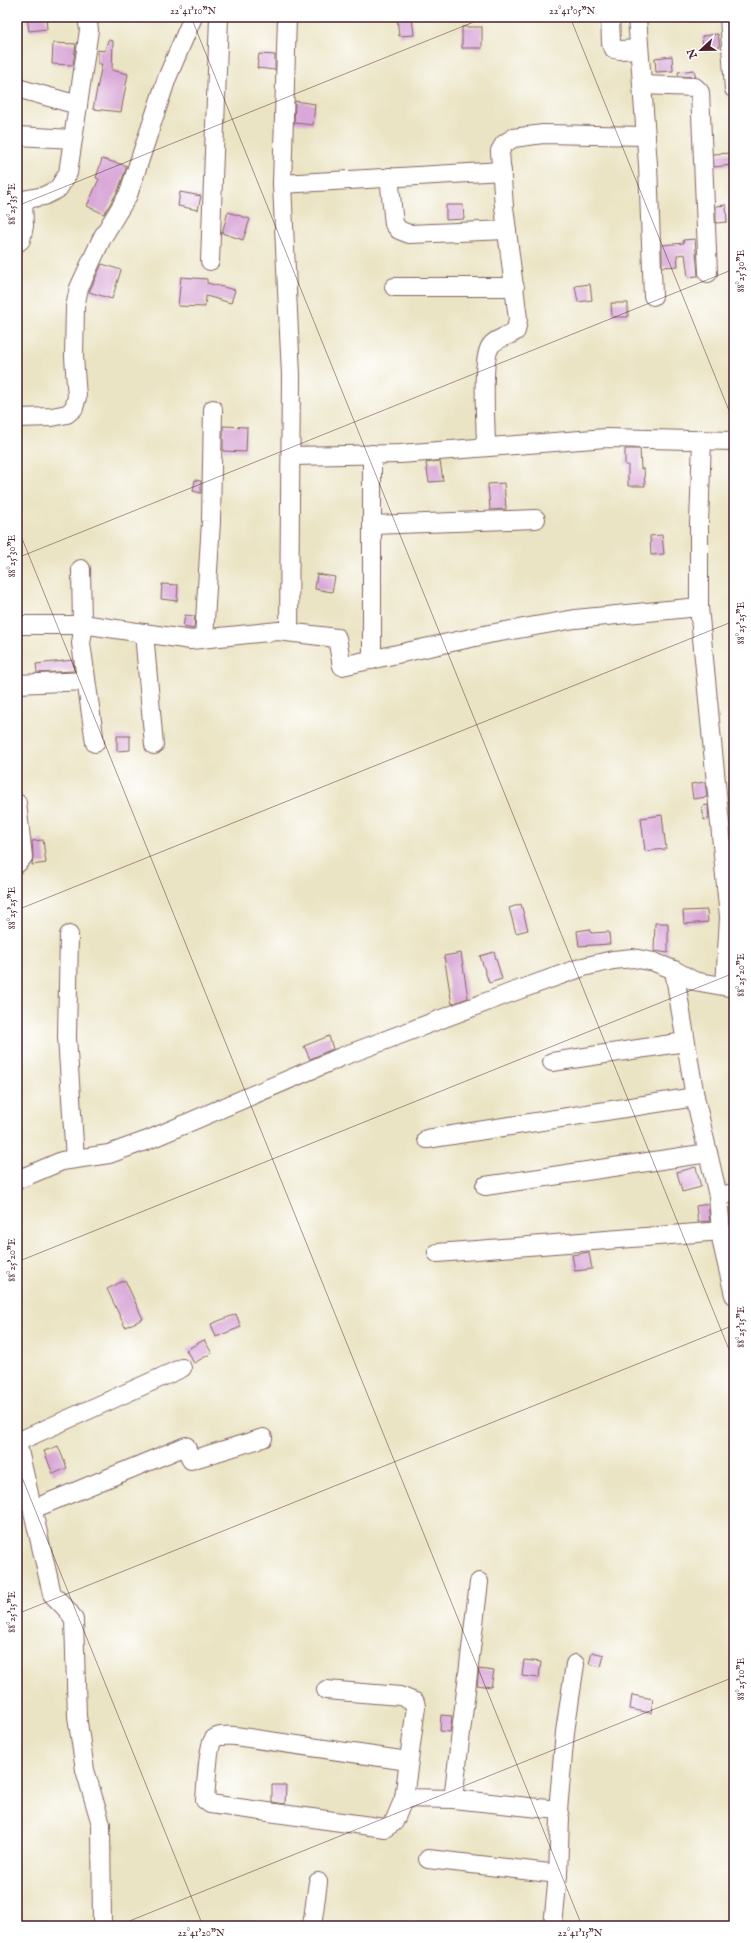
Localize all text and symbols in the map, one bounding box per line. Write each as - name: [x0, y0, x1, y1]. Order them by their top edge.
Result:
- text: 22°41'10"N: [170, 5, 216, 18]
- text: 22°41'05"N: [549, 5, 595, 18]
- north arrow: [681, 30, 721, 70]
- text: N: [684, 46, 701, 61]
- text: 88°25'35"E: [6, 183, 19, 225]
- text: 88°25'30"E: [735, 250, 748, 292]
- text: 88°25'30"E: [6, 535, 19, 577]
- text: 88°25'25"E: [735, 602, 748, 644]
- text: 88°25'25"E: [6, 887, 19, 929]
- text: 88°25'20"E: [735, 953, 748, 997]
- text: 88°25'20"E: [6, 1238, 19, 1282]
- text: 88°25'15"E: [735, 1306, 748, 1348]
- text: 88°25'15"E: [6, 1591, 19, 1633]
- text: 88°25'10"E: [735, 1658, 748, 1700]
- text: 22°41'20"N: [177, 1927, 225, 1940]
- text: 22°41'15"N: [558, 1927, 603, 1940]

